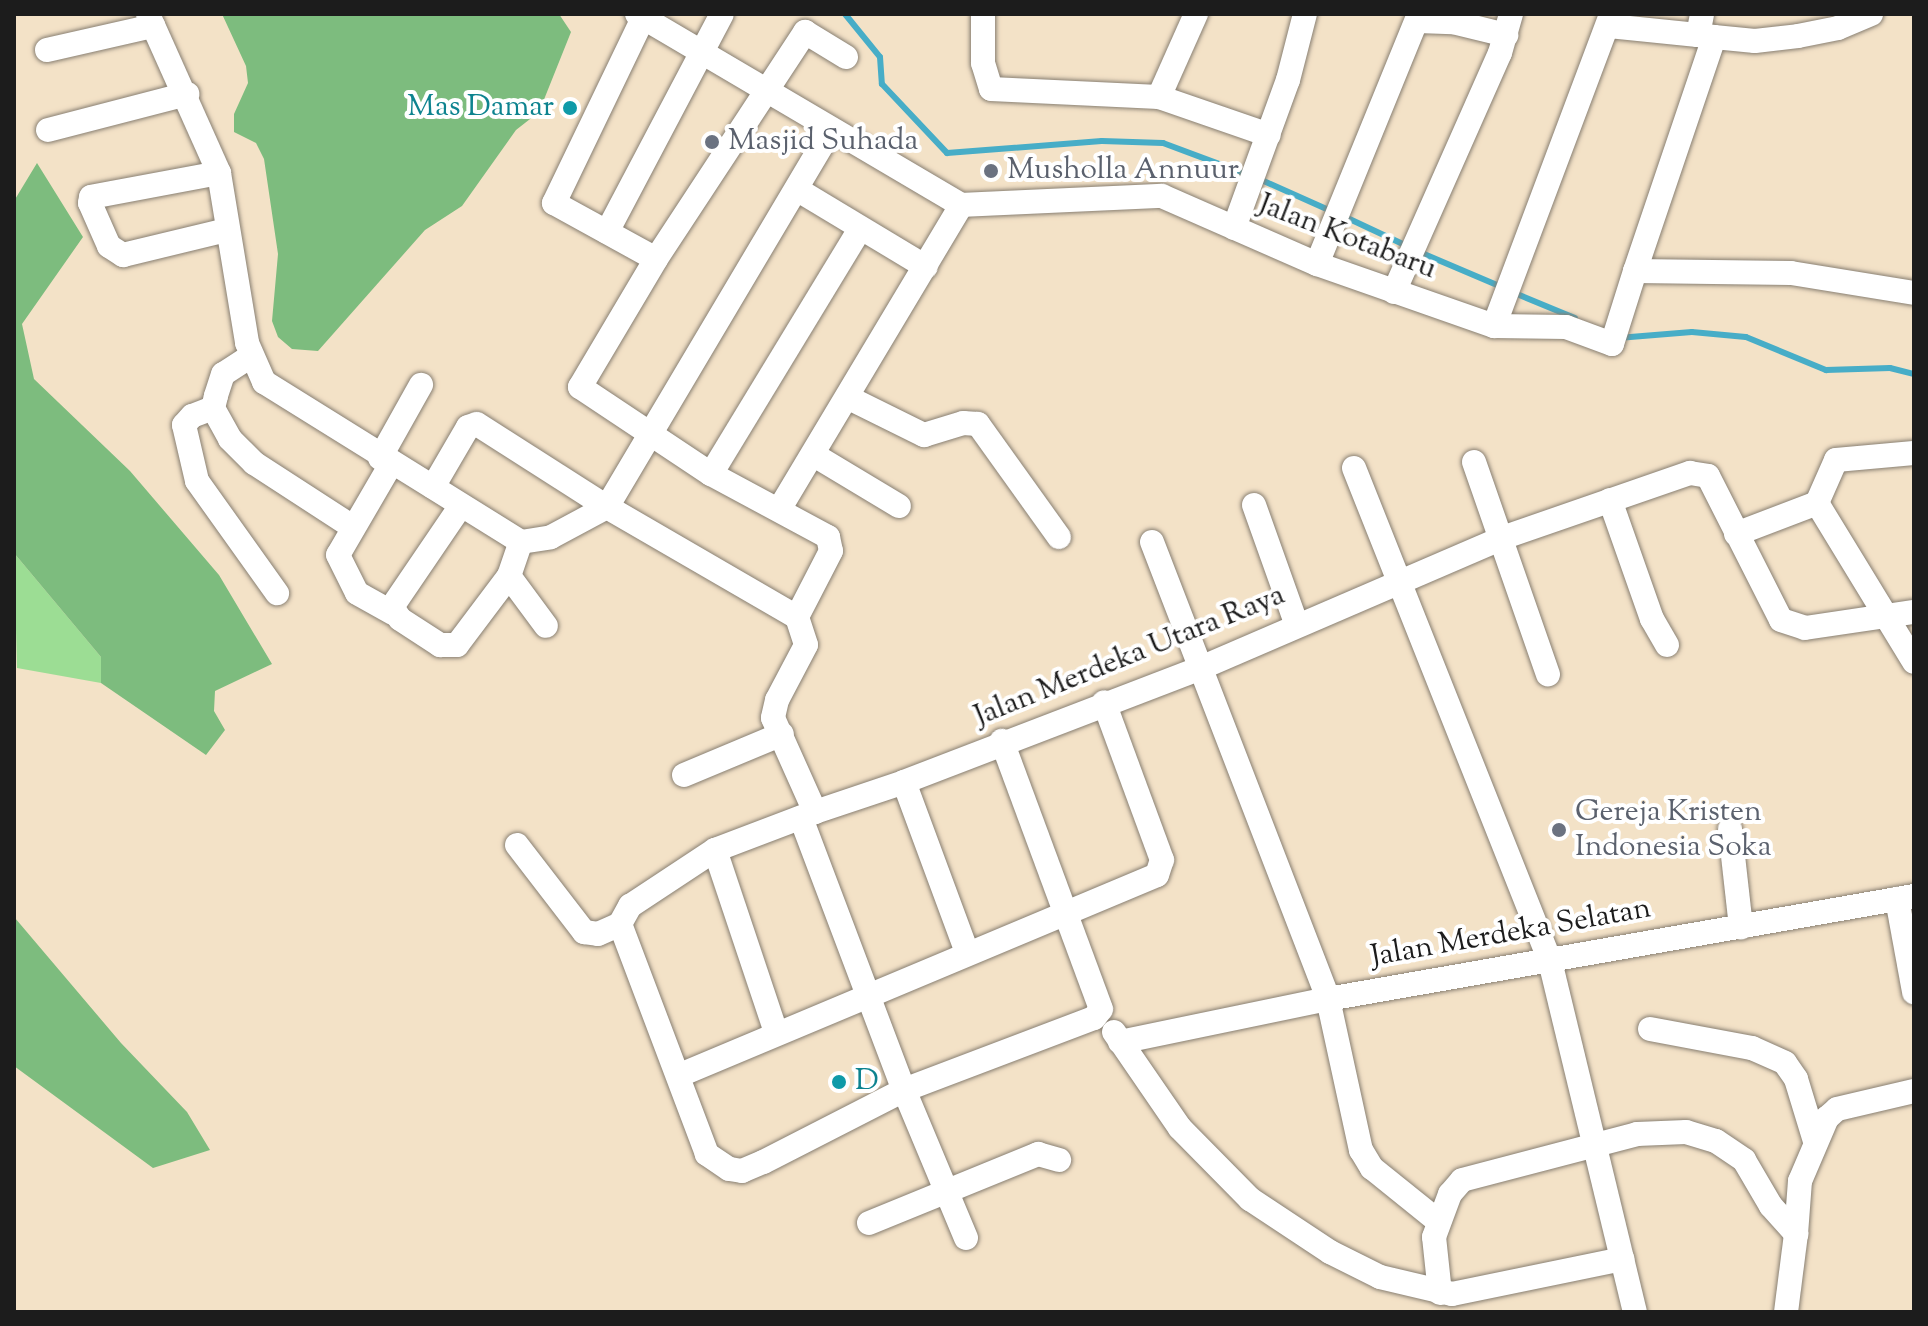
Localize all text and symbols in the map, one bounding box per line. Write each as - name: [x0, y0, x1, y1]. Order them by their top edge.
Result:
- place label: Mas Damar: [407, 90, 554, 126]
- marker: Mas Damar: [561, 99, 579, 117]
- place label: Masjid Suhada: [728, 124, 918, 160]
- marker: Masjid Suhada: [703, 133, 721, 151]
- place label: Musholla Annuur: [1007, 153, 1239, 189]
- marker: Musholla Annuur: [982, 162, 1000, 180]
- street label: Jalan Kotabaru: [1253, 188, 1441, 288]
- street label: Jalan Merdeka Utara Raya: [970, 578, 1290, 736]
- place label: Gereja Kristen Indonesia Soka: [1575, 795, 1772, 866]
- marker: Gereja Kristen Indonesia Soka: [1550, 821, 1568, 839]
- street label: Jalan Merdeka Selatan: [1368, 892, 1654, 976]
- place label: D: [855, 1064, 879, 1100]
- marker: D: [830, 1073, 848, 1091]

